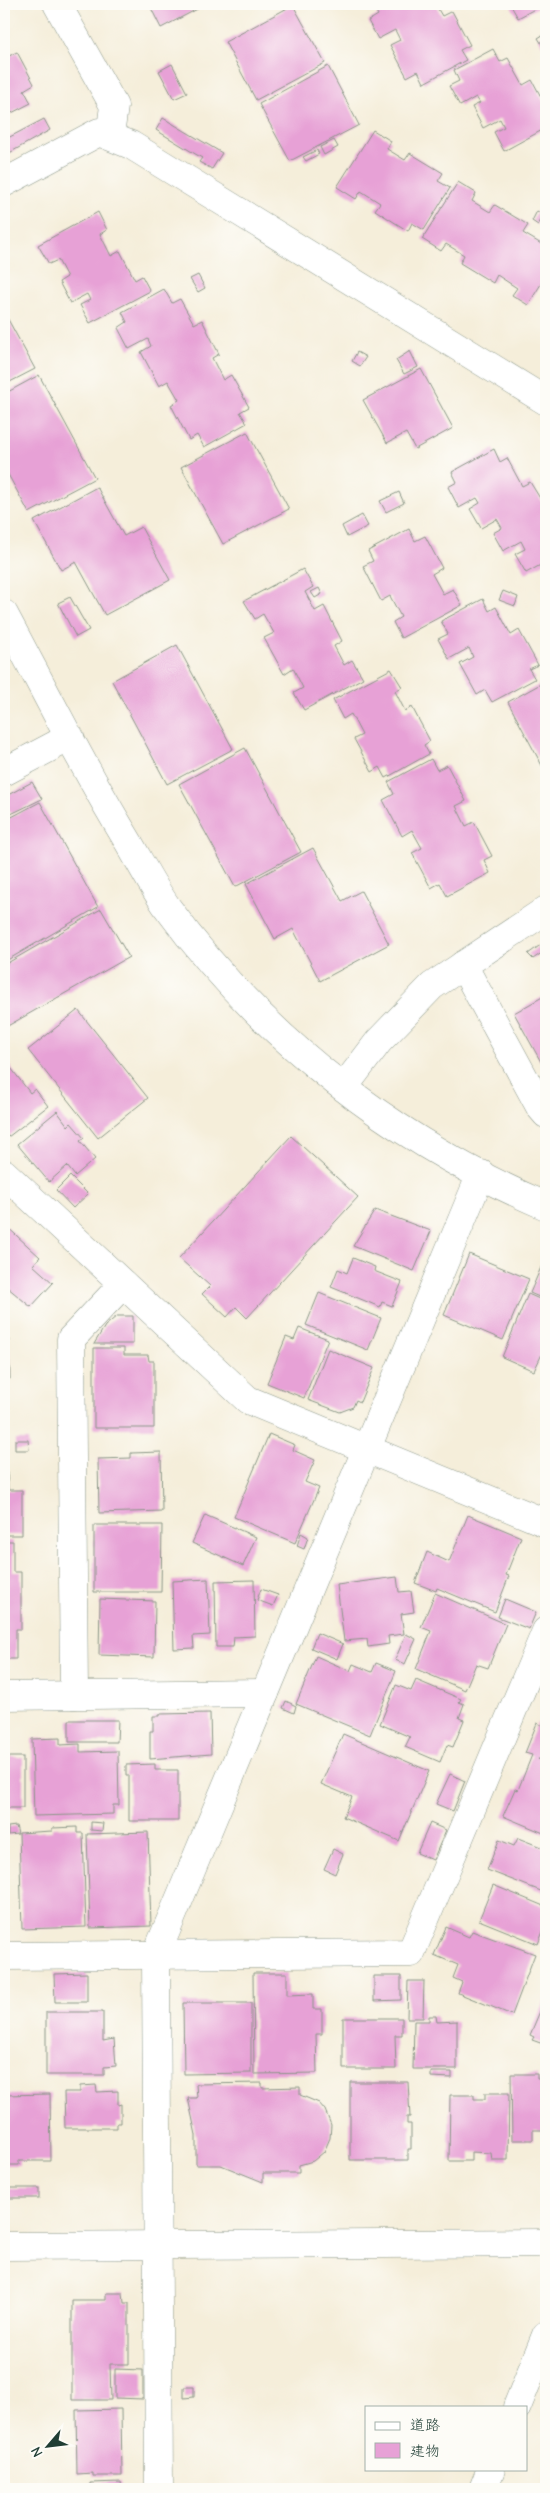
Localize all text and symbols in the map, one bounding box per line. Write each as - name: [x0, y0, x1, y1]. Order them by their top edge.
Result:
- legend: [365, 2406, 528, 2470]
- text: 道路: [410, 2416, 440, 2434]
- north arrow: [22, 2420, 72, 2470]
- text: 建物: [410, 2442, 440, 2460]
- text: N: [27, 2444, 47, 2460]

